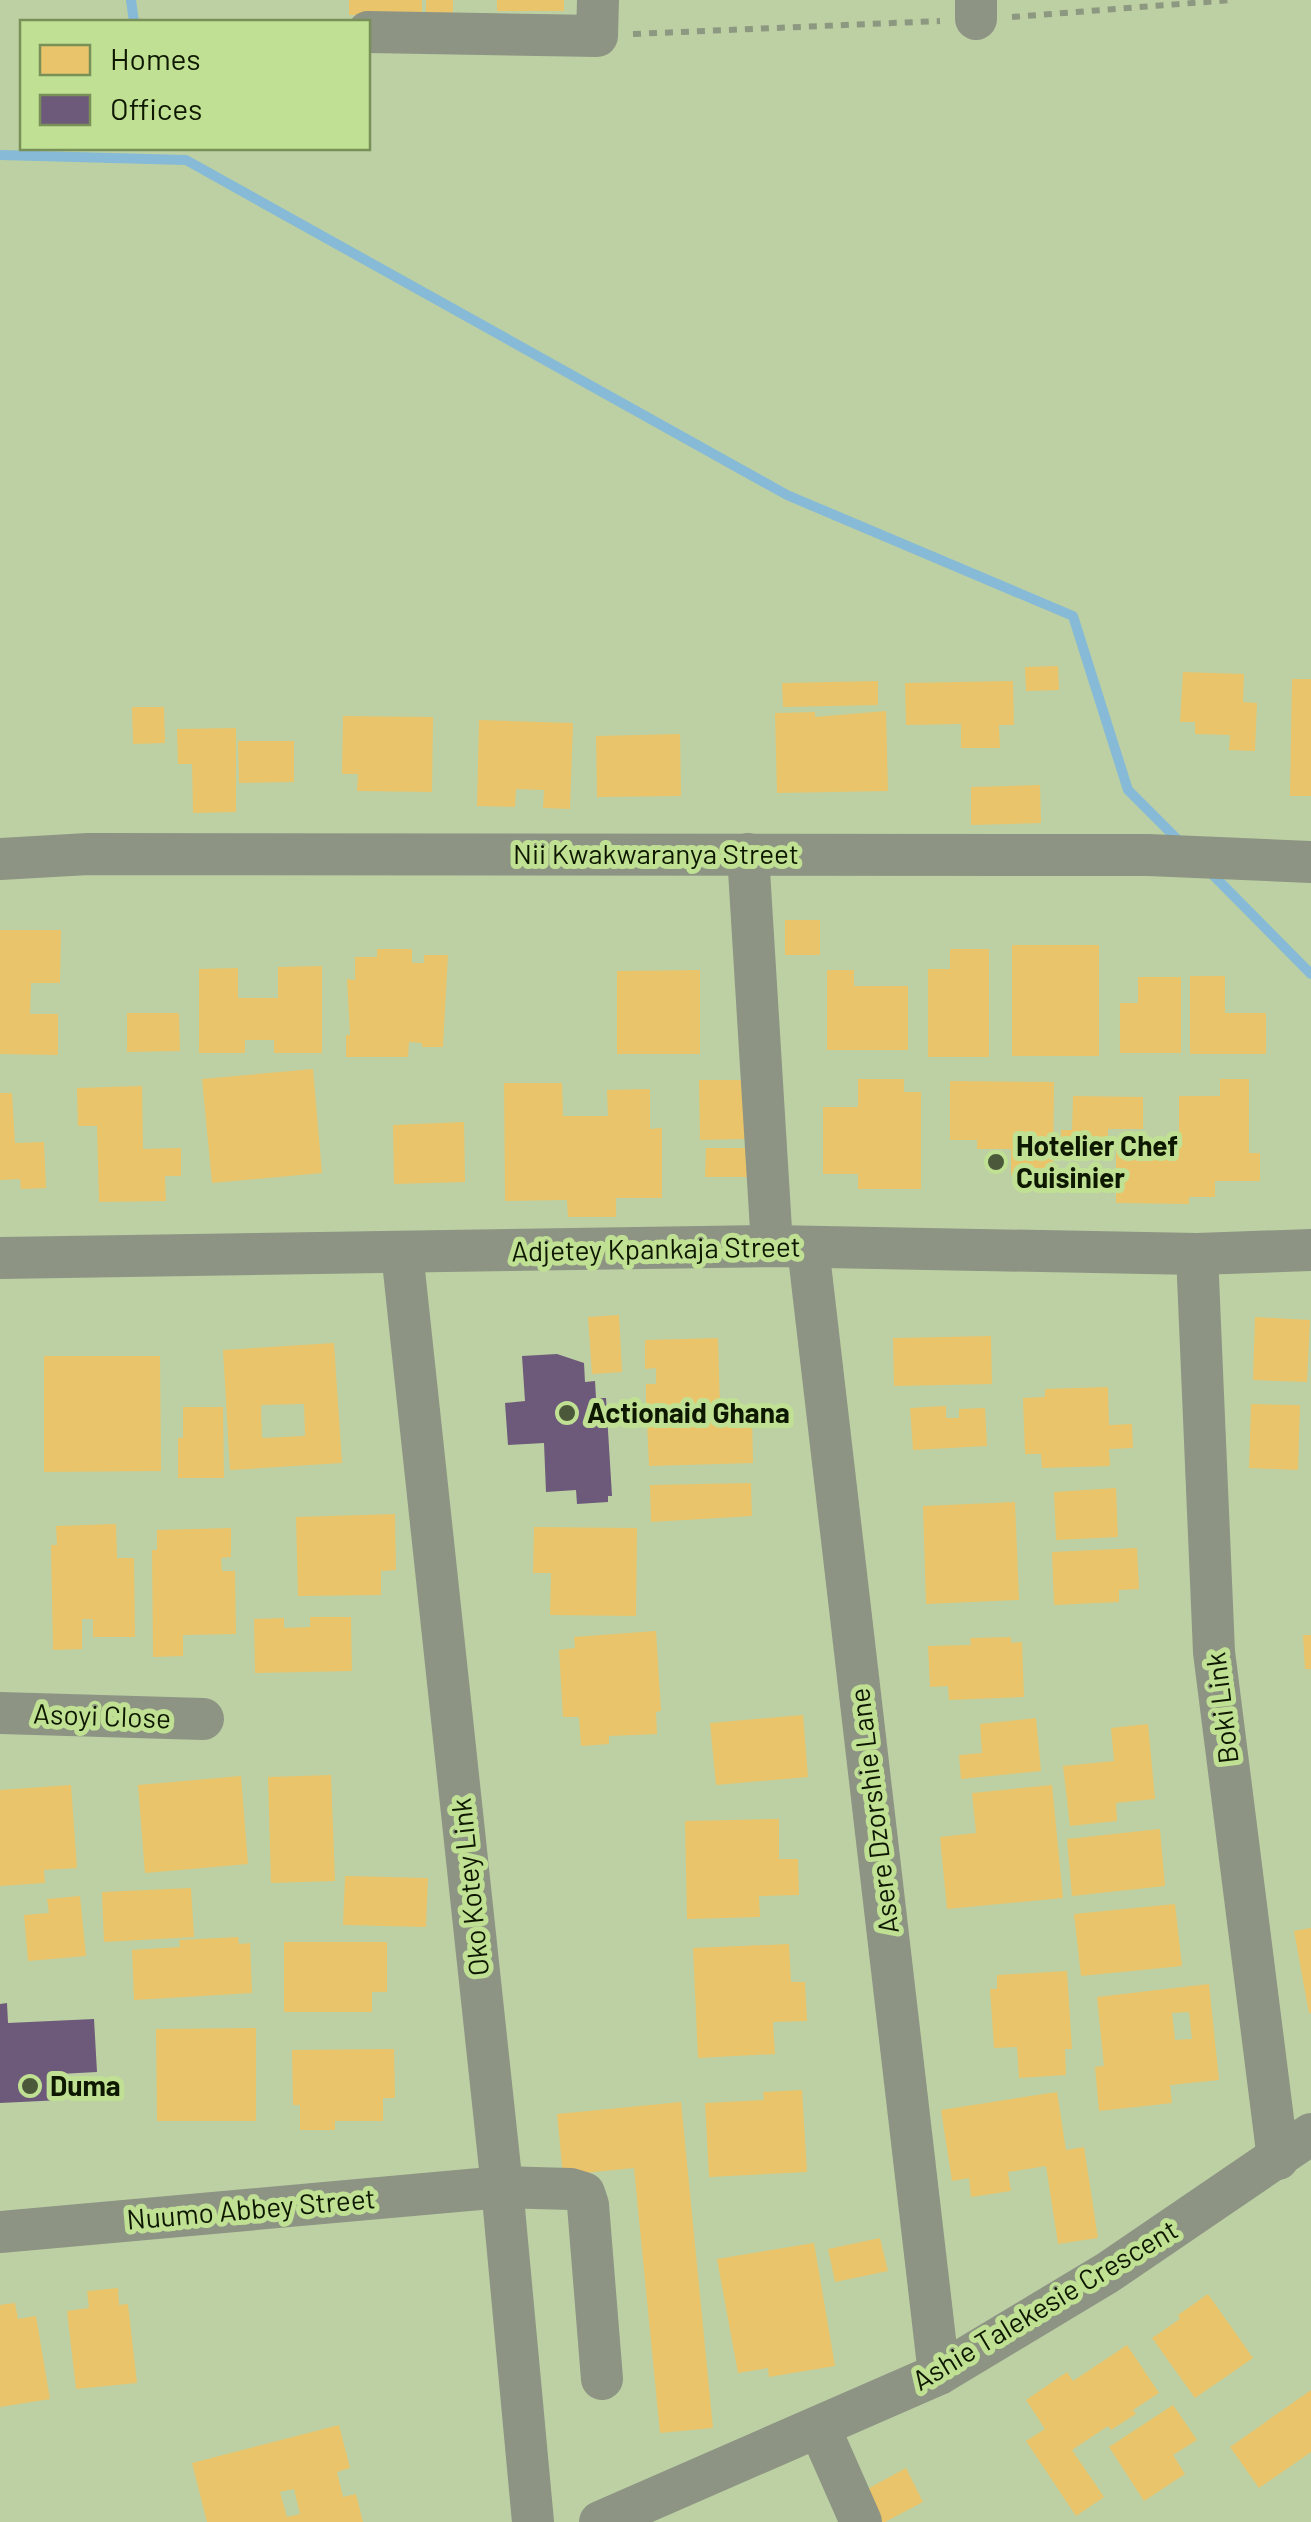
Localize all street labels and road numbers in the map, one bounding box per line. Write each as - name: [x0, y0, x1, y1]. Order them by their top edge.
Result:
- street label: Nii Kwakwaranya Street: [513, 836, 799, 870]
- street label: Adjetey Kpankaja Street: [511, 1228, 801, 1268]
- street label: Boki Link: [1197, 1651, 1245, 1766]
- street label: Asere Dzorshie Lane: [841, 1686, 905, 1936]
- street label: Asoyi Close: [33, 1696, 172, 1734]
- street label: Oko Kotey Link: [443, 1797, 495, 1978]
- street label: Nuumo Abbey Street: [125, 2180, 377, 2236]
- street label: Ashie Talekesie Crescent: [906, 2211, 1183, 2397]

